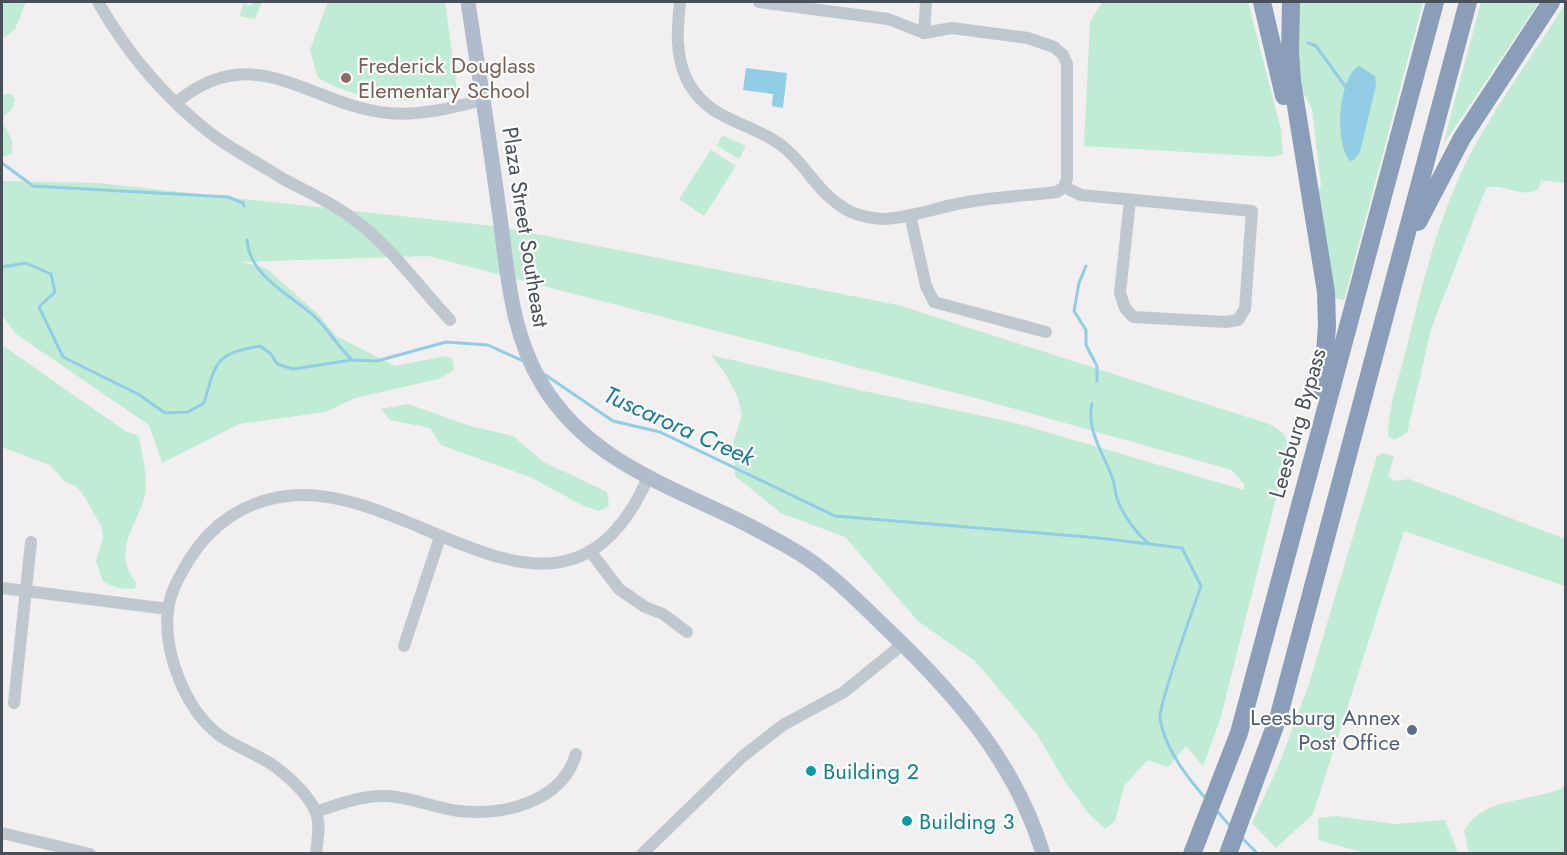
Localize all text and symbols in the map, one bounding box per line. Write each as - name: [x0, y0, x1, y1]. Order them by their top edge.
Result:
- place label: Frederick Douglass Elementary School: [358, 49, 536, 106]
- marker: Frederick Douglass Elementary School: [339, 71, 353, 85]
- street label: Plaza Street Southeast: [494, 124, 558, 330]
- street label: Leesburg Bypass: [1260, 344, 1334, 502]
- water label: Tuscarora Creek: [598, 377, 762, 475]
- place label: Leesburg Annex Post Office: [1250, 701, 1401, 758]
- marker: Leesburg Annex Post Office: [1405, 723, 1419, 737]
- place label: Building 2: [823, 755, 919, 787]
- marker: Building 2: [804, 764, 818, 778]
- place label: Building 3: [919, 805, 1015, 837]
- marker: Building 3: [900, 814, 914, 828]

